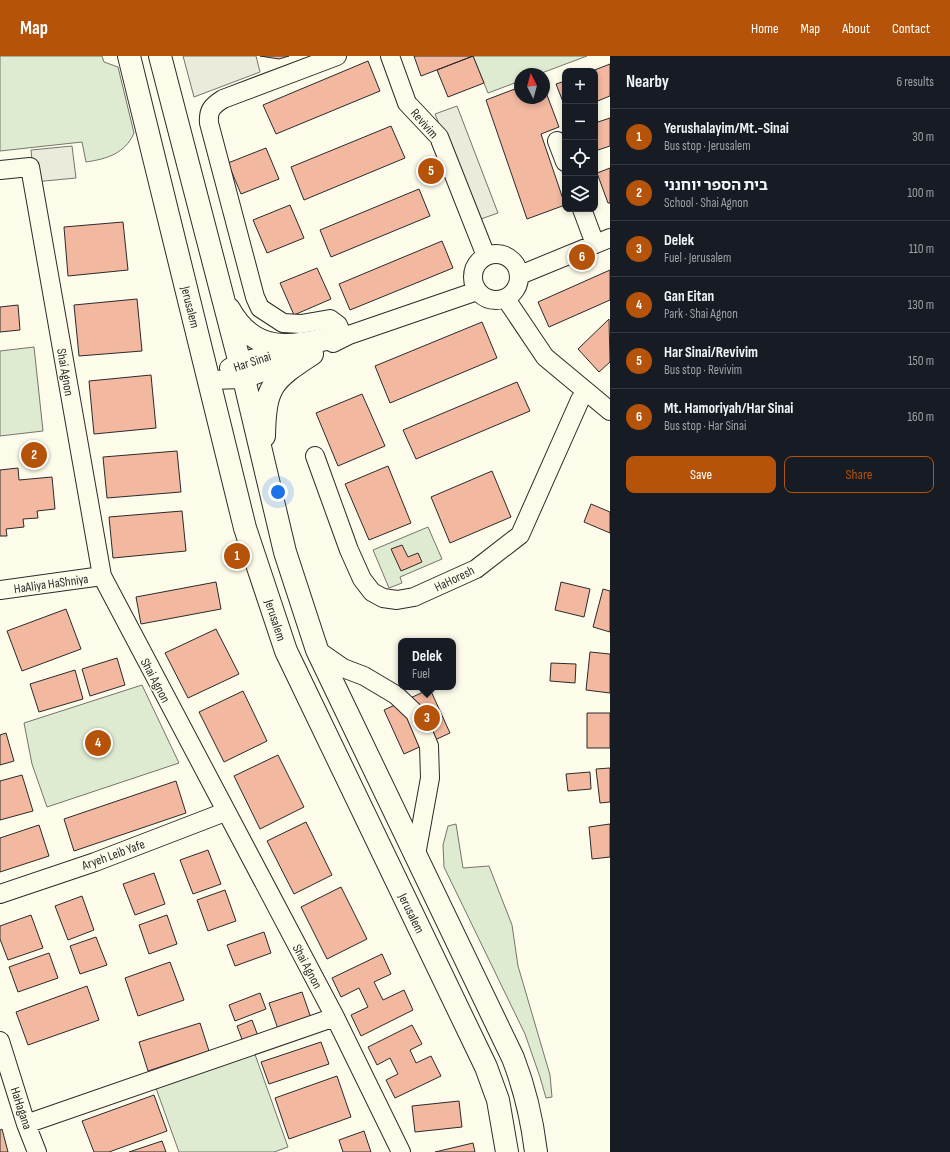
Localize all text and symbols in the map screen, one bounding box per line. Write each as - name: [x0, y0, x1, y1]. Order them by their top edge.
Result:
- text: Map: [20, 17, 48, 40]
- text: Home: [751, 20, 779, 37]
- text: Map: [801, 20, 820, 37]
- text: About: [842, 20, 870, 37]
- text: Contact: [892, 20, 930, 37]
- north arrow: [514, 68, 550, 104]
- map controls: [562, 68, 598, 212]
- button: +: [562, 68, 598, 104]
- text: Nearby: [626, 72, 669, 92]
- text: 6 results: [896, 74, 934, 90]
- button: −: [562, 104, 598, 140]
- street label: Revivim: [407, 105, 442, 142]
- text: Yerushalayim/Mt.-Sinai: [664, 119, 789, 138]
- text: 1: [636, 129, 642, 145]
- text: 30 m: [912, 129, 934, 145]
- text: Bus stop · Jerusalem: [664, 138, 751, 154]
- button: locate: [562, 140, 598, 176]
- pin: 5: [418, 156, 444, 186]
- button: layers: [562, 176, 598, 212]
- text: בית הספר יוחנני: [664, 176, 768, 195]
- text: 2: [636, 185, 642, 201]
- text: 100 m: [907, 185, 934, 201]
- text: School · Shai Agnon: [664, 195, 748, 211]
- text: Delek: [664, 231, 694, 250]
- text: 3: [636, 241, 642, 257]
- text: 110 m: [909, 241, 934, 257]
- pin: 6: [569, 242, 595, 272]
- text: Fuel · Jerusalem: [664, 250, 731, 266]
- street label: Jerusalem: [177, 284, 203, 330]
- text: Gan Eitan: [664, 287, 714, 306]
- text: 4: [636, 297, 642, 313]
- text: 130 m: [908, 297, 934, 313]
- text: Park · Shai Agnon: [664, 306, 738, 322]
- text: Har Sinai/Revivim: [664, 343, 758, 362]
- street label: Shai Agnon: [53, 347, 77, 397]
- street label: Har Sinai: [232, 348, 273, 375]
- text: 5: [636, 353, 642, 369]
- text: 150 m: [908, 353, 934, 369]
- text: Bus stop · Revivim: [664, 362, 742, 378]
- text: Mt. Hamoriyah/Har Sinai: [664, 399, 793, 418]
- text: 6: [636, 409, 642, 425]
- text: 160 m: [908, 409, 934, 425]
- text: Bus stop · Har Sinai: [664, 418, 746, 434]
- pin: 2: [21, 440, 47, 470]
- button: Save: [626, 456, 776, 493]
- button: Share: [784, 456, 934, 493]
- your location: [268, 482, 288, 502]
- pin: 1: [224, 541, 250, 571]
- street label: HaHoresh: [432, 562, 477, 595]
- street label: HaAliya HaShniya: [13, 571, 89, 597]
- street label: Jerusalem: [261, 597, 289, 643]
- popup: [398, 638, 456, 690]
- text: Delek: [412, 647, 442, 666]
- street label: Shai Agnon: [137, 655, 173, 705]
- text: Fuel: [412, 666, 430, 682]
- pin: 3: [414, 703, 440, 733]
- pin: 4: [85, 728, 111, 758]
- street label: Aryeh Leib Yafe: [79, 836, 147, 874]
- street label: Jerusalem: [394, 890, 428, 936]
- street label: Shai Agnon: [289, 941, 325, 991]
- street label: HaHagana: [7, 1085, 35, 1132]

